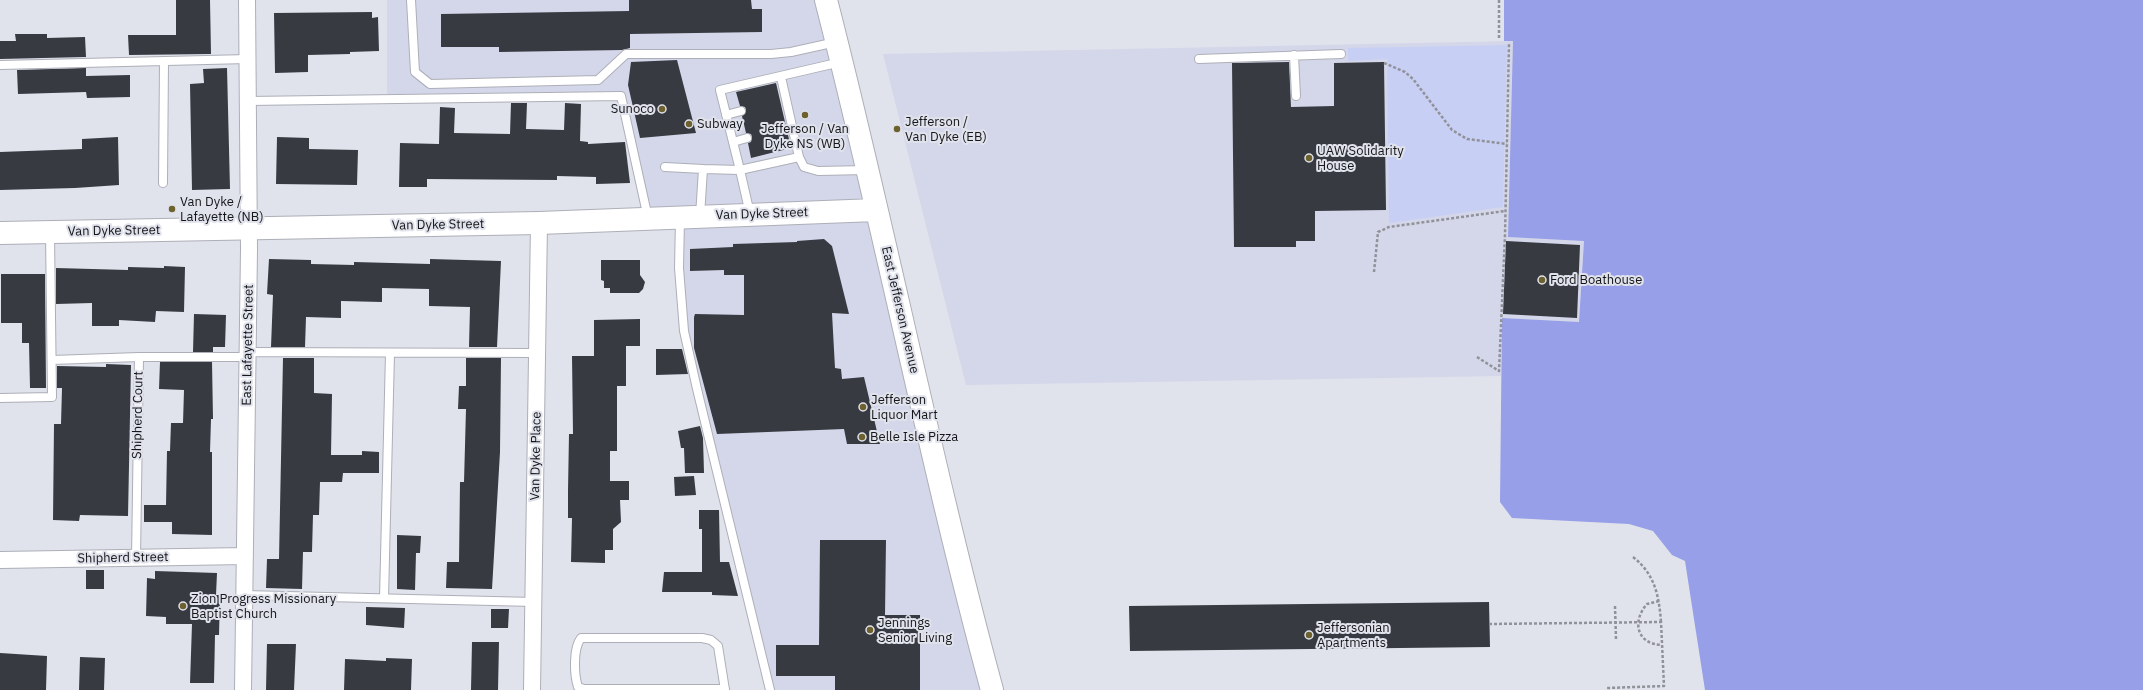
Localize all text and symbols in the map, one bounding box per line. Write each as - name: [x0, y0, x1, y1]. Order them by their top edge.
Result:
- place label: Sunoco: [611, 101, 654, 117]
- marker: Sunoco: [657, 104, 667, 114]
- marker: Jefferson / Van Dyke NS (WB): [800, 110, 810, 120]
- place label: Jefferson / Van Dyke (EB): [905, 114, 987, 145]
- place label: Subway: [697, 116, 743, 132]
- marker: Subway: [684, 119, 694, 129]
- place label: Jefferson / Van Dyke NS (WB): [761, 121, 849, 152]
- marker: Jefferson / Van Dyke (EB): [892, 124, 902, 134]
- place label: UAW Solidarity House: [1317, 143, 1404, 174]
- marker: UAW Solidarity House: [1304, 153, 1314, 163]
- place label: Van Dyke / Lafayette (NB): [180, 194, 264, 225]
- marker: Van Dyke / Lafayette (NB): [167, 204, 177, 214]
- street label: Van Dyke Street: [715, 205, 809, 223]
- street label: Van Dyke Street: [392, 216, 484, 234]
- street label: Van Dyke Street: [68, 222, 160, 240]
- street label: East Jefferson Avenue: [878, 245, 922, 375]
- place label: Ford Boathouse: [1550, 272, 1642, 288]
- marker: Ford Boathouse: [1537, 275, 1547, 285]
- street label: East Lafayette Street: [239, 284, 257, 406]
- street label: Shipherd Court: [129, 371, 147, 459]
- place label: Jefferson Liquor Mart: [871, 392, 938, 423]
- marker: Jefferson Liquor Mart: [858, 402, 868, 412]
- street label: Van Dyke Place: [527, 411, 545, 501]
- place label: Belle Isle Pizza: [870, 429, 958, 445]
- marker: Belle Isle Pizza: [857, 432, 867, 442]
- street label: Shipherd Street: [77, 549, 169, 567]
- place label: Zion Progress Missionary Baptist Church: [191, 591, 336, 622]
- marker: Zion Progress Missionary Baptist Church: [178, 601, 188, 611]
- place label: Jennings Senior Living: [878, 615, 952, 646]
- place label: Jeffersonian Apartments: [1317, 620, 1390, 651]
- marker: Jennings Senior Living: [865, 625, 875, 635]
- marker: Jeffersonian Apartments: [1304, 630, 1314, 640]

